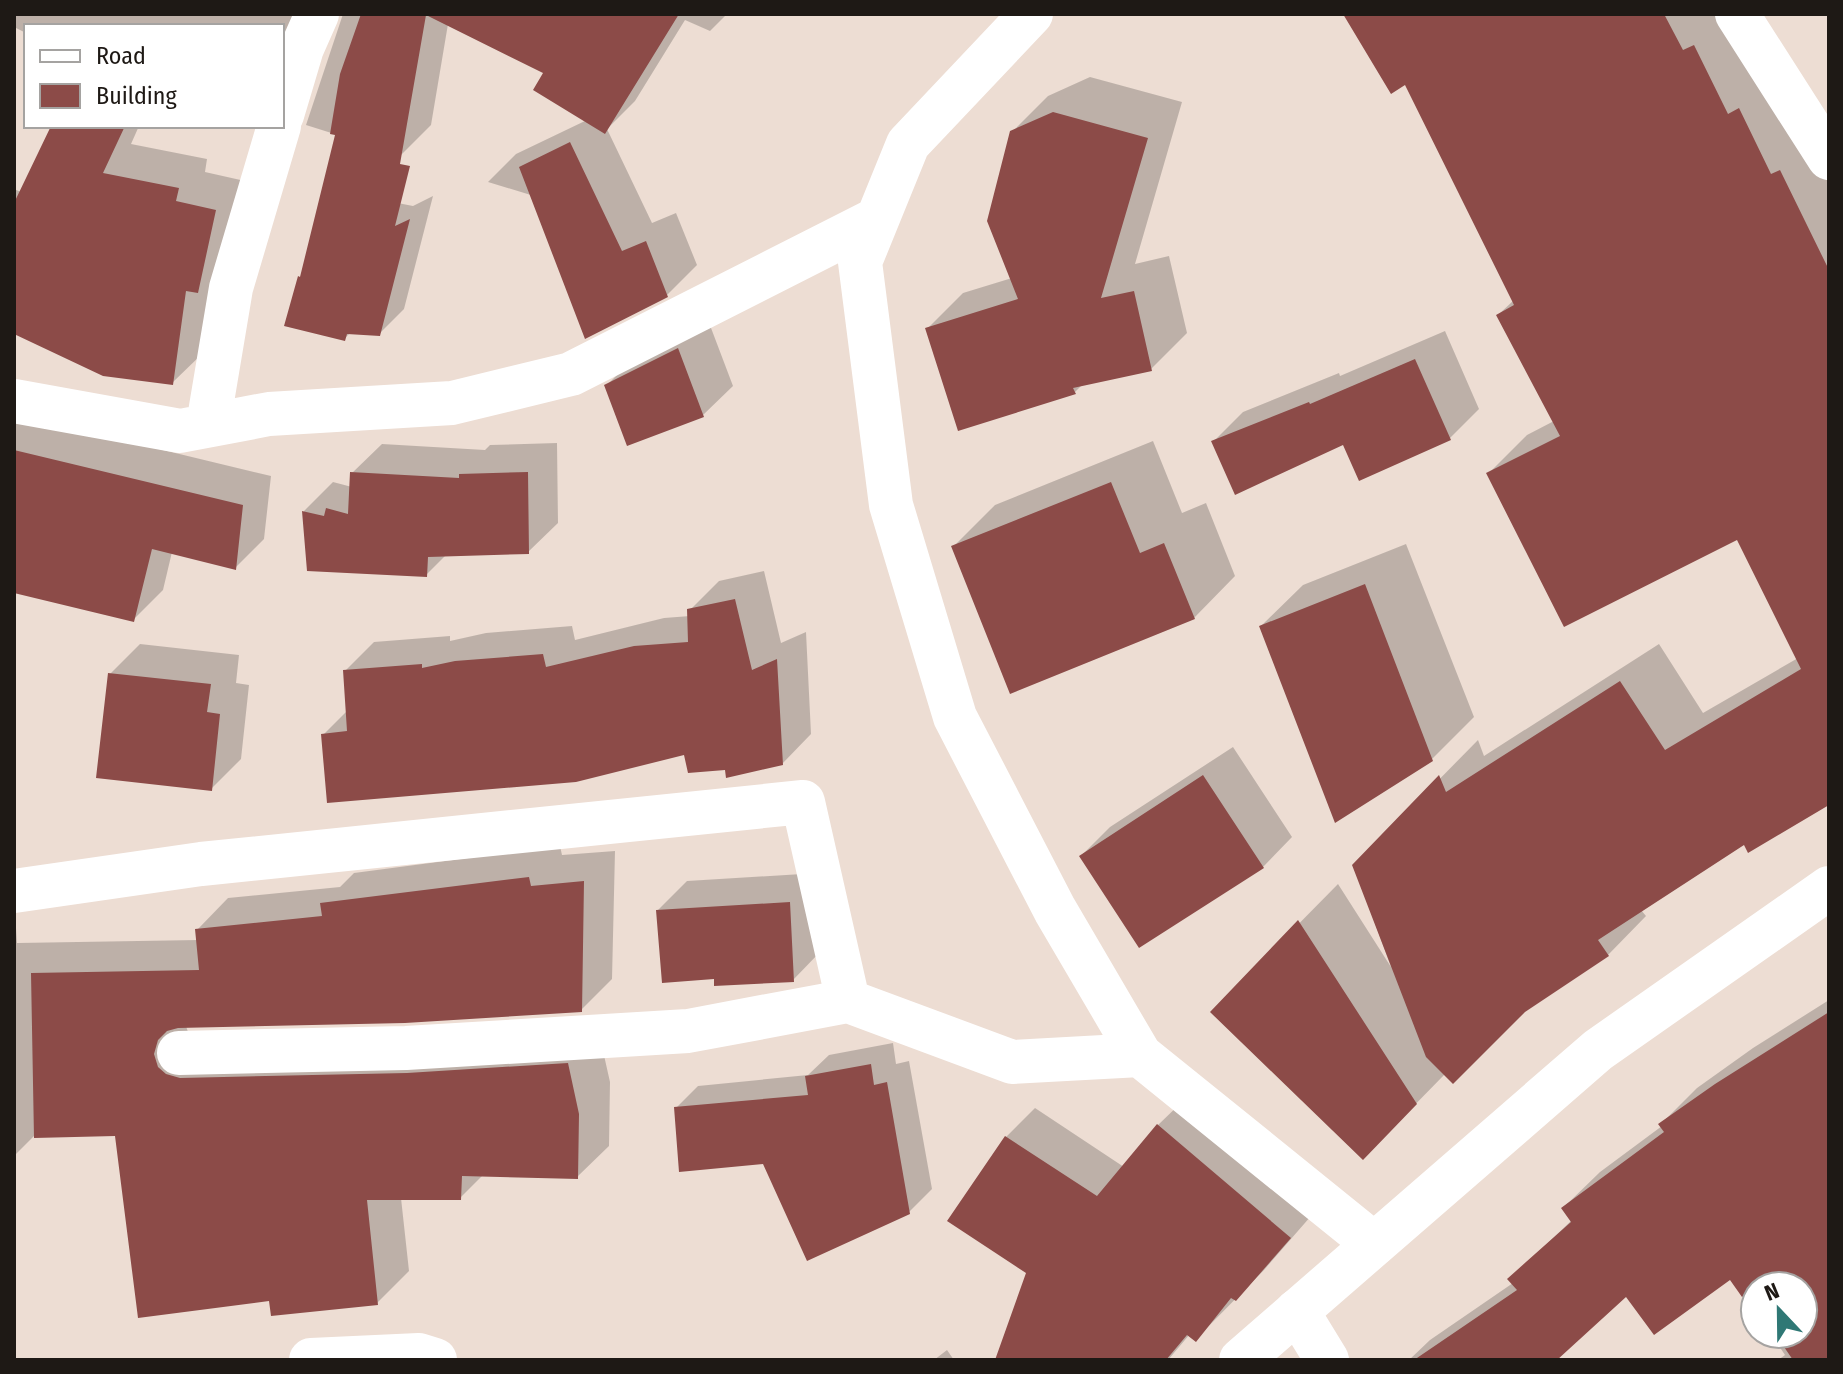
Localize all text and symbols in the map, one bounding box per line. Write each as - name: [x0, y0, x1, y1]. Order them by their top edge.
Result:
- legend: [24, 24, 284, 128]
- text: Road: [96, 42, 146, 70]
- text: Building: [96, 82, 178, 110]
- north arrow: [1739, 1270, 1819, 1350]
- text: N: [1761, 1277, 1783, 1307]

